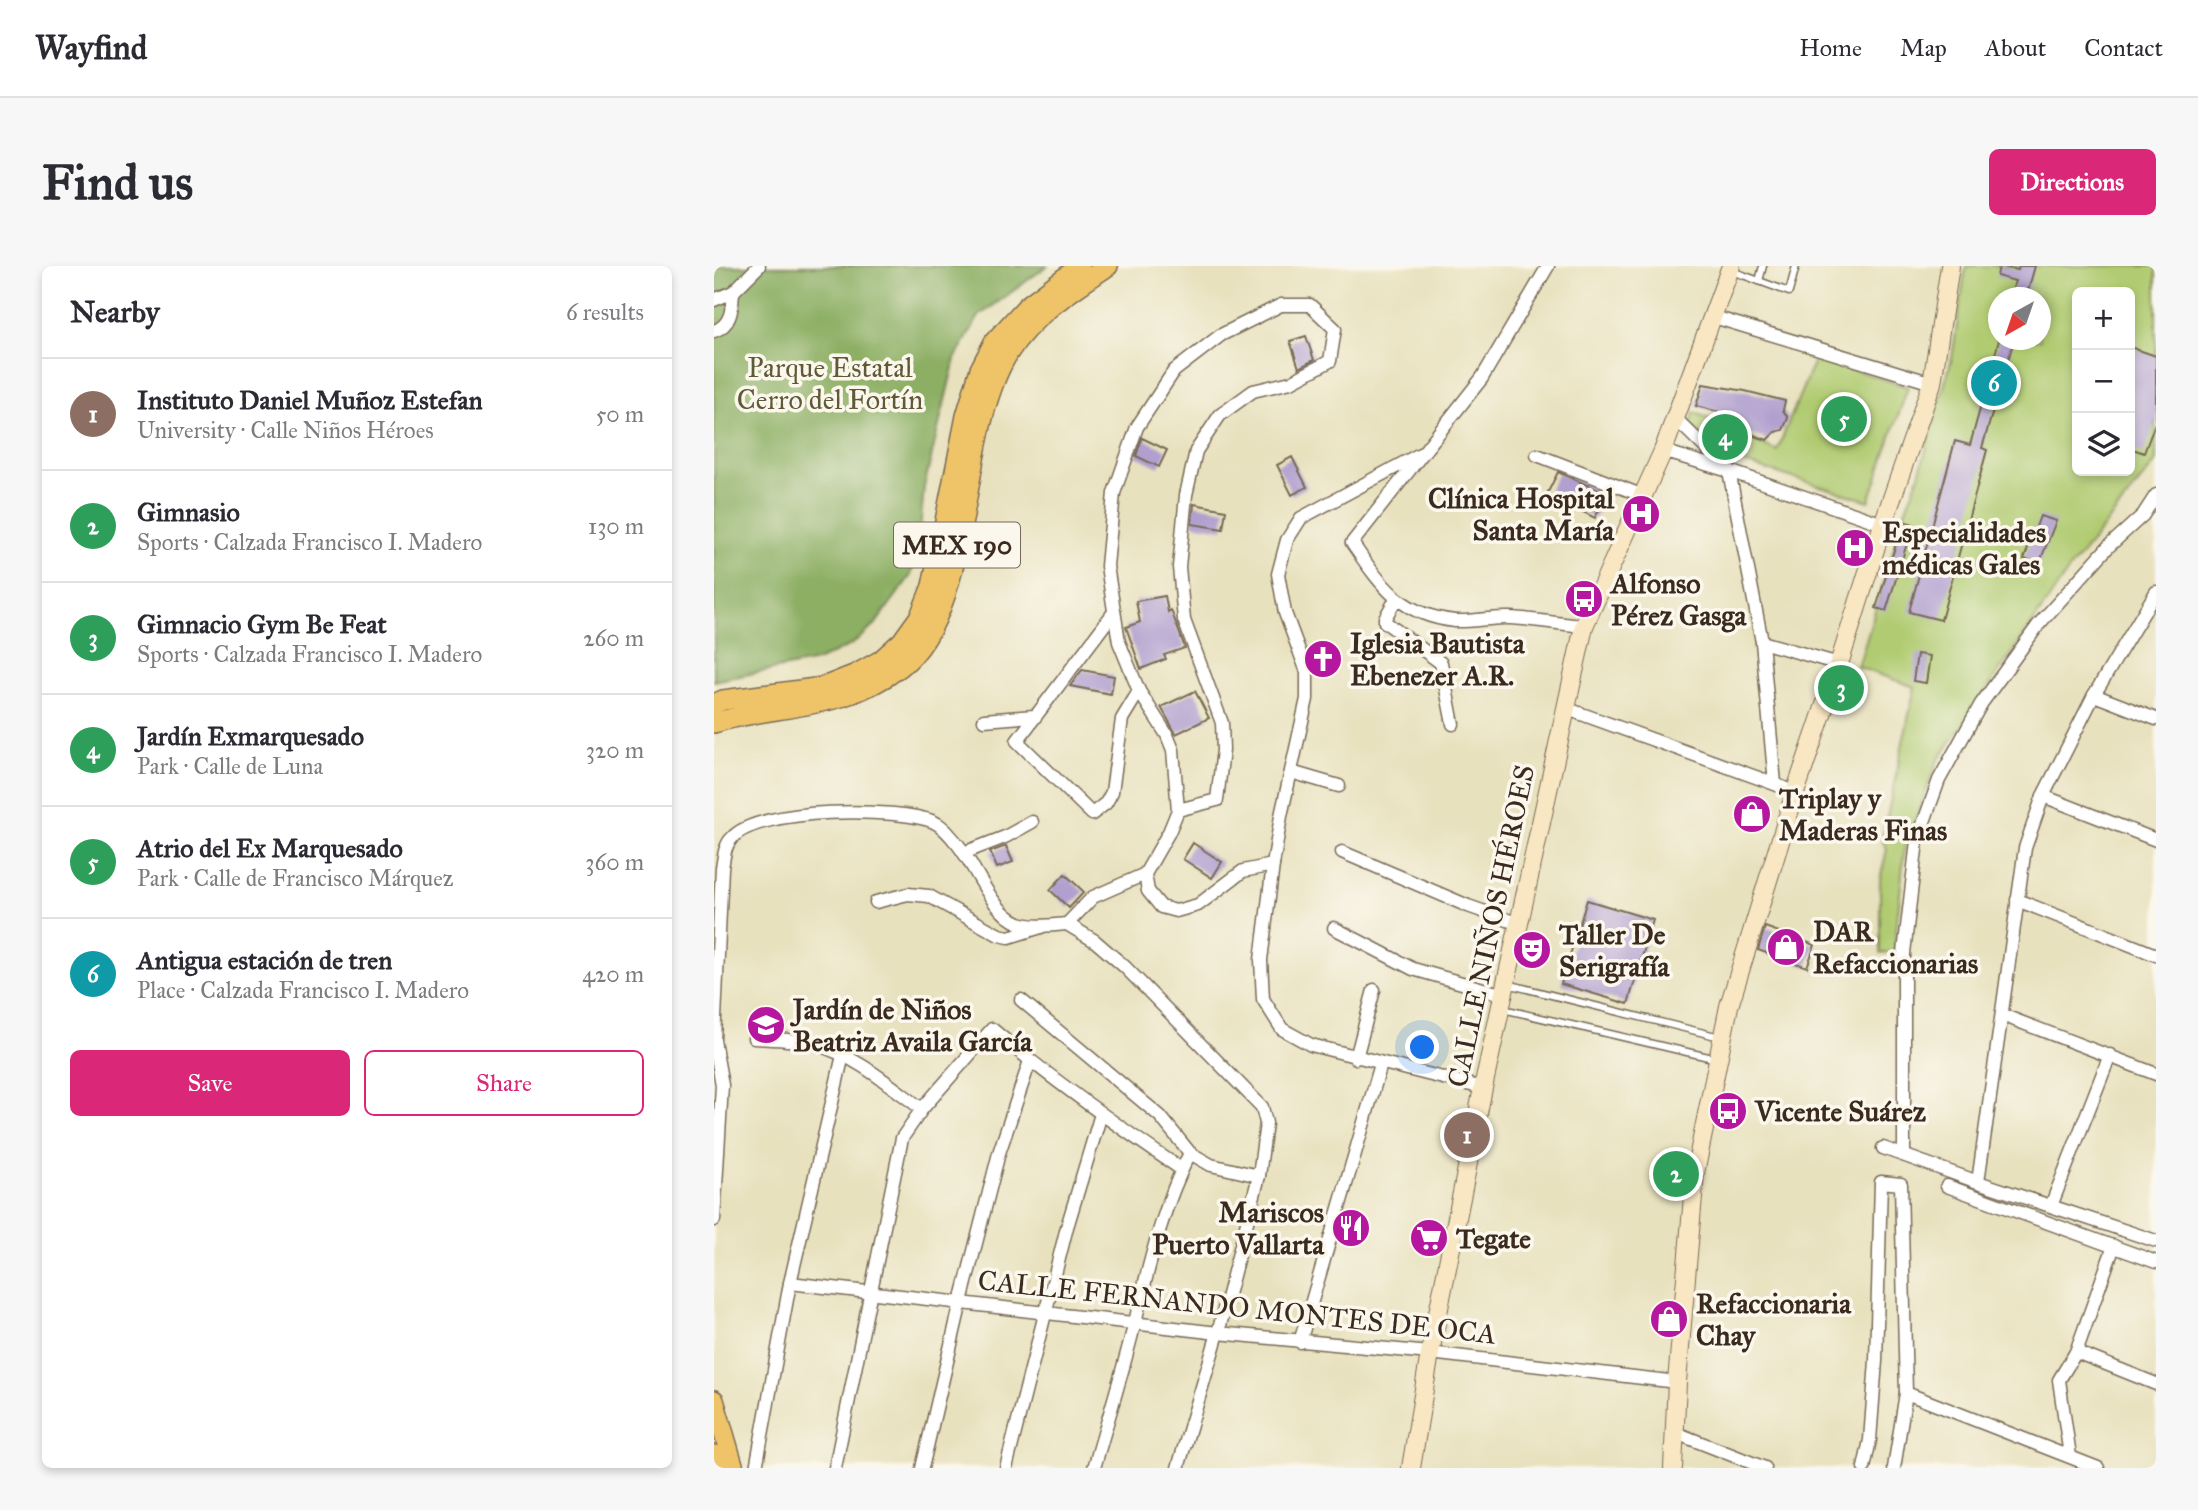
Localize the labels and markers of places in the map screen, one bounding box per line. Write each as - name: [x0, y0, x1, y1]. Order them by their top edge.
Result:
- pin: 6: [1971, 357, 2017, 409]
- pin: 5: [1821, 393, 1867, 445]
- pin: 4: [1702, 411, 1748, 463]
- place label: Clínica Hospital Santa María: [1428, 481, 1615, 548]
- hospital icon: Clínica Hospital Santa María: [1620, 493, 1662, 535]
- place label: Especialidades médicas Gales: [1881, 515, 2046, 582]
- hospital icon: Especialidades médicas Gales: [1834, 527, 1876, 569]
- place label: Alfonso Pérez Gasga: [1609, 566, 1748, 633]
- bus stop icon: Alfonso Pérez Gasga: [1563, 578, 1605, 620]
- place label: Iglesia Bautista Ebenezer A.R.: [1350, 626, 1526, 693]
- church icon: Iglesia Bautista Ebenezer A.R.: [1302, 638, 1344, 680]
- pin: 3: [1818, 662, 1864, 714]
- place label: Triplay y Maderas Finas: [1779, 781, 1947, 848]
- shop icon: Triplay y Maderas Finas: [1731, 793, 1773, 835]
- place label: DAR Refaccionarias: [1813, 914, 1978, 981]
- place label: Taller De Serigrafía: [1559, 917, 1670, 984]
- shop icon: DAR Refaccionarias: [1765, 926, 1807, 968]
- theatre icon: Taller De Serigrafía: [1511, 929, 1553, 971]
- place label: Jardín de Niños Beatriz Availa García: [789, 992, 1033, 1059]
- school or university icon: Jardín de Niños Beatriz Availa García: [745, 1004, 787, 1046]
- bus stop icon: Vicente Suárez: [1707, 1090, 1749, 1132]
- place label: Vicente Suárez: [1754, 1094, 1926, 1129]
- pin: 1: [1444, 1109, 1490, 1161]
- pin: 2: [1653, 1148, 1699, 1200]
- place label: Mariscos Puerto Vallarta: [1152, 1195, 1325, 1262]
- restaurant icon: Mariscos Puerto Vallarta: [1330, 1207, 1372, 1249]
- supermarket icon: Tegate: [1408, 1217, 1450, 1259]
- place label: Tegate: [1456, 1221, 1531, 1256]
- place label: Refaccionaria Chay: [1696, 1286, 1852, 1353]
- shop icon: Refaccionaria Chay: [1648, 1298, 1690, 1340]

